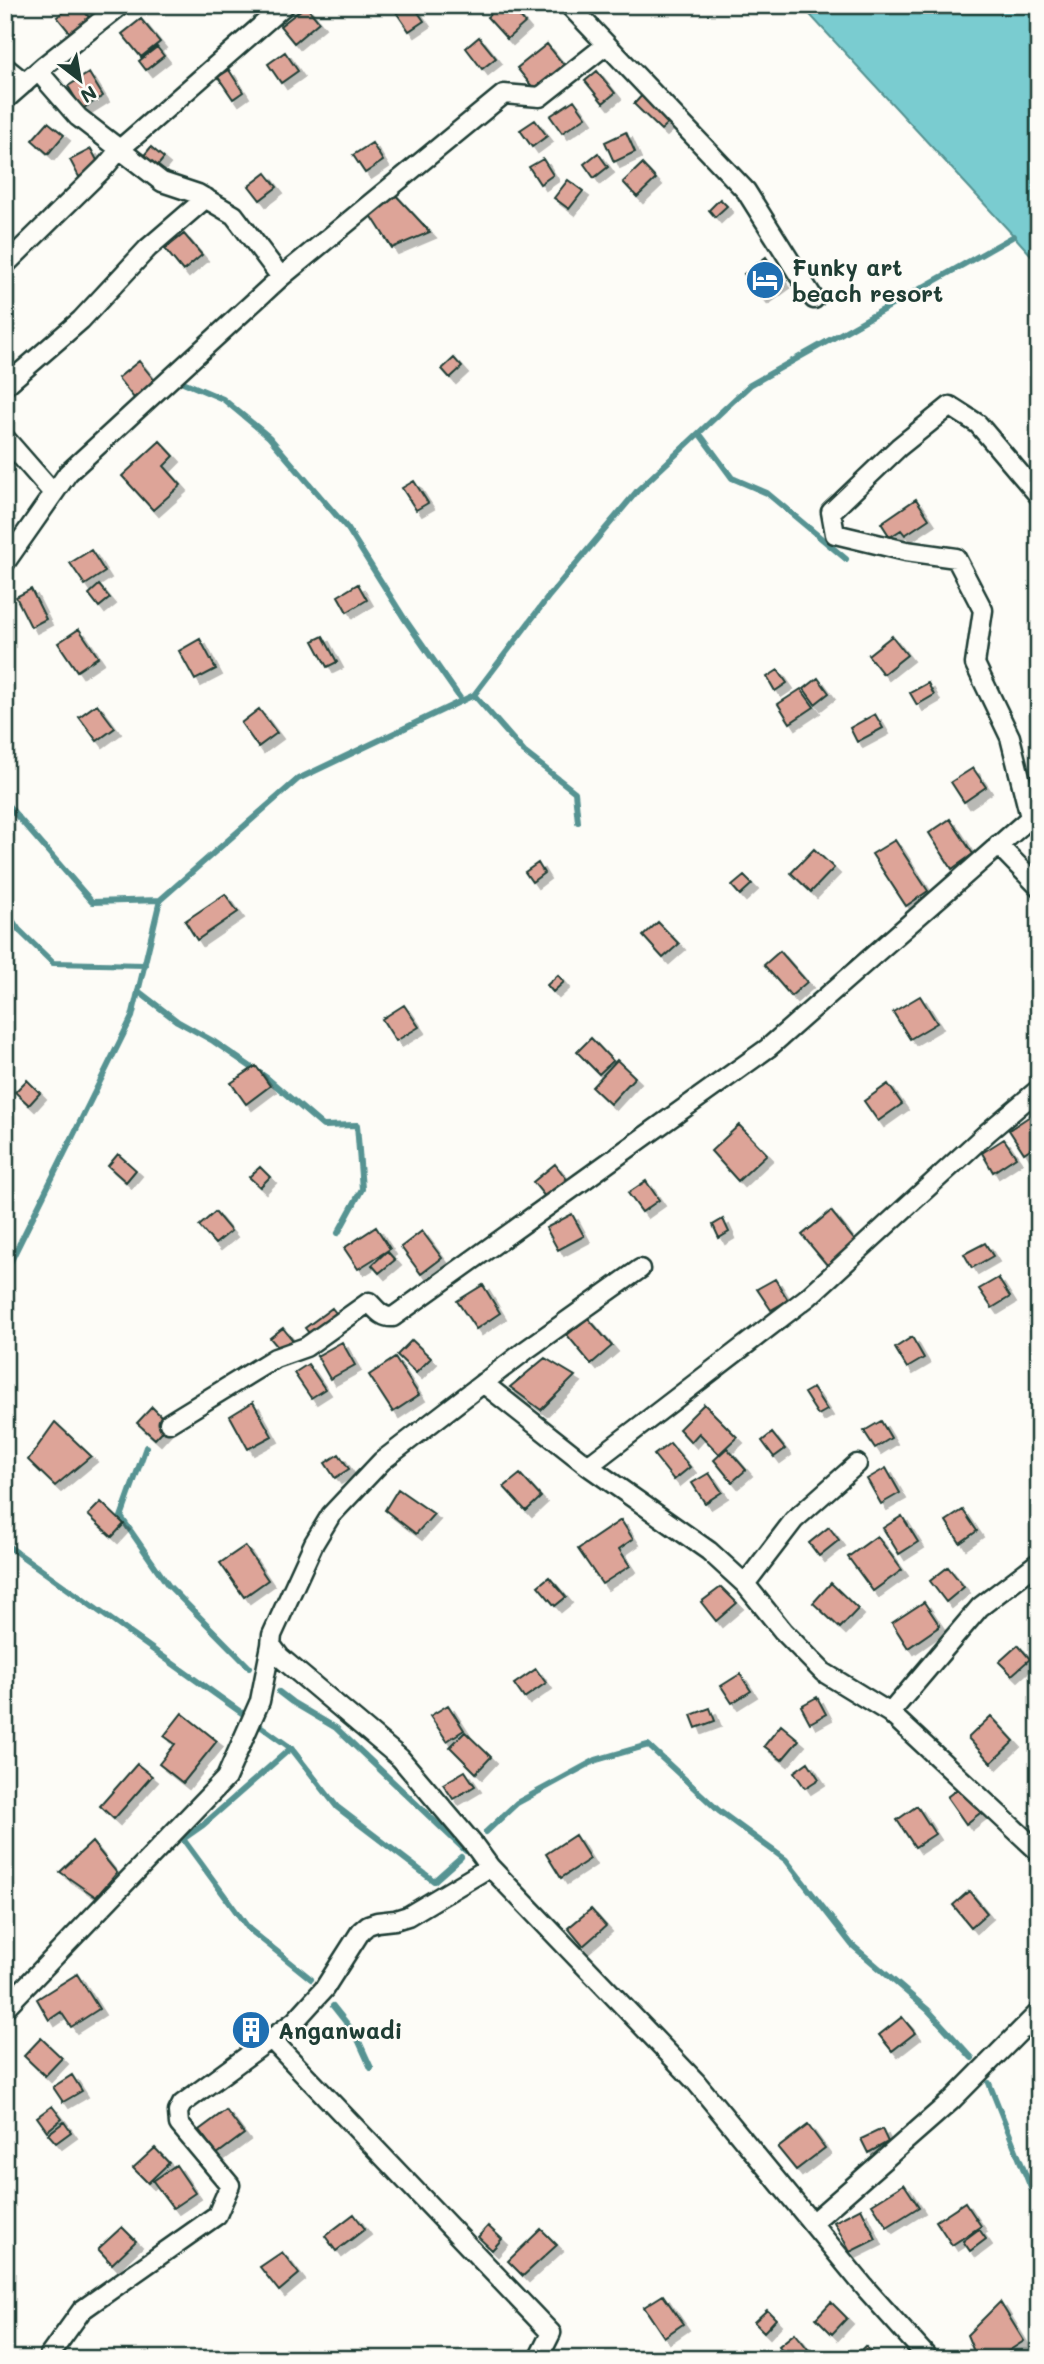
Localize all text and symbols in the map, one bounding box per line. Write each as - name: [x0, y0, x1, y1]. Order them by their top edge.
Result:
- north arrow: [46, 46, 116, 116]
- text: N: [76, 81, 102, 109]
- place label: Funky art beach resort: [792, 252, 943, 308]
- hotel icon: Funky art beach resort: [744, 259, 786, 301]
- building icon: Anganwadi: [230, 2009, 272, 2051]
- place label: Anganwadi: [278, 2015, 402, 2045]

